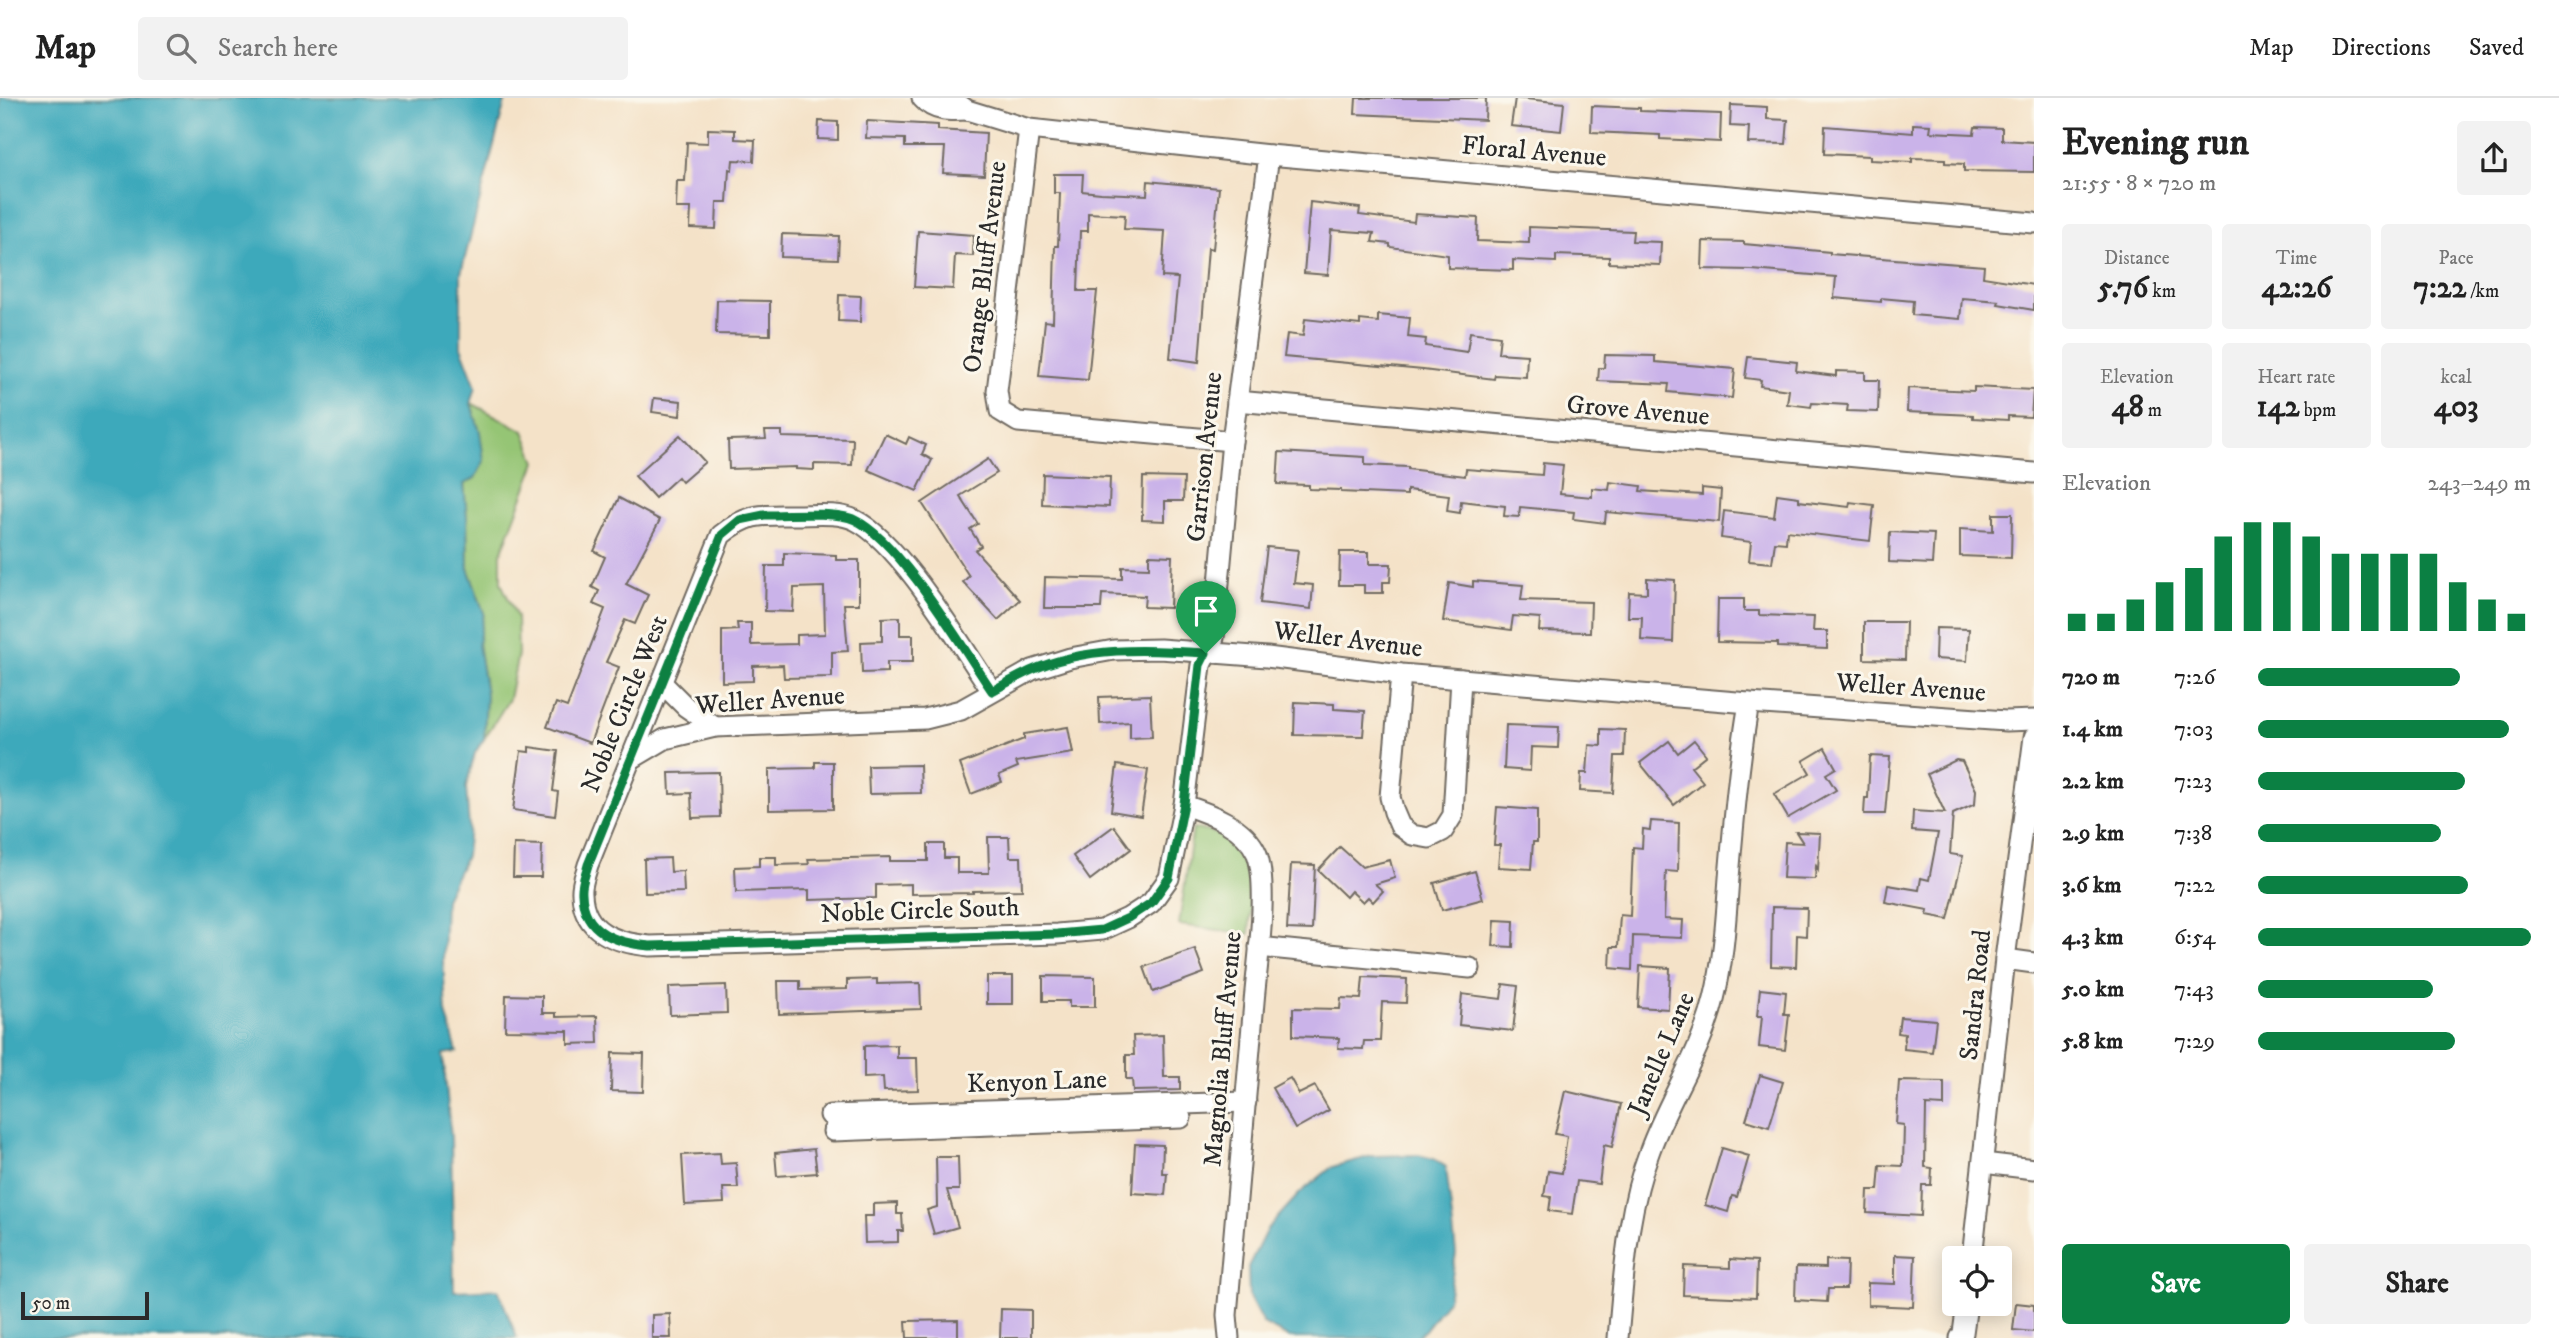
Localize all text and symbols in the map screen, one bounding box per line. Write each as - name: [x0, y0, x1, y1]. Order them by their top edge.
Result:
- search box: [138, 17, 628, 80]
- text: Map: [35, 28, 96, 69]
- icon: search: [162, 29, 200, 67]
- text: Search here: [218, 32, 338, 65]
- text: Map: [2249, 33, 2294, 63]
- text: Directions: [2332, 33, 2431, 63]
- text: Saved: [2469, 33, 2524, 63]
- text: Evening run: [2062, 119, 2249, 167]
- button: share: [2457, 121, 2531, 195]
- street label: Floral Avenue: [1460, 129, 1608, 175]
- street label: Orange Bluff Avenue: [956, 159, 1014, 375]
- text: 21:55 · 8 × 720 m: [2062, 169, 2216, 198]
- text: Distance: [2104, 247, 2170, 270]
- text: Time: [2276, 247, 2317, 270]
- text: Pace: [2439, 247, 2474, 270]
- text: 5.76: [2098, 270, 2148, 307]
- text: 42:26: [2261, 270, 2332, 307]
- text: 7:22: [2413, 270, 2466, 307]
- text: km: [2148, 280, 2176, 303]
- text: /km: [2466, 280, 2499, 303]
- text: Elevation: [2100, 366, 2174, 389]
- text: Heart rate: [2258, 366, 2335, 389]
- text: kcal: [2441, 366, 2472, 389]
- street label: Garrison Avenue: [1180, 370, 1230, 544]
- street label: Grove Avenue: [1565, 388, 1711, 434]
- text: 48: [2112, 389, 2144, 426]
- text: 142: [2257, 389, 2300, 426]
- text: 403: [2434, 389, 2478, 426]
- text: m: [2144, 399, 2162, 422]
- text: bpm: [2300, 399, 2336, 422]
- text: Elevation: [2062, 469, 2151, 498]
- text: 243–249 m: [2428, 469, 2531, 498]
- pin: [1176, 581, 1236, 653]
- icon: arrive: [1187, 592, 1225, 630]
- street label: Noble Circle West: [574, 610, 676, 798]
- street label: Weller Avenue: [1271, 614, 1424, 666]
- text: 720 m: [2062, 663, 2120, 692]
- text: 7:26: [2174, 663, 2215, 692]
- street label: Weller Avenue: [1834, 666, 1987, 710]
- street label: Weller Avenue: [693, 679, 846, 723]
- text: 1.4 km: [2062, 715, 2123, 744]
- text: 7:03: [2174, 715, 2213, 744]
- text: 2.2 km: [2062, 767, 2124, 796]
- text: 7:23: [2174, 767, 2212, 796]
- text: 2.9 km: [2062, 819, 2124, 848]
- text: 7:38: [2174, 819, 2212, 848]
- text: 3.6 km: [2062, 871, 2122, 900]
- text: 7:22: [2174, 871, 2215, 900]
- street label: Noble Circle South: [820, 891, 1020, 931]
- text: 4.3 km: [2062, 923, 2123, 952]
- text: 6:54: [2174, 923, 2215, 952]
- street label: Sandra Road: [1953, 928, 1999, 1062]
- street label: Magnolia Bluff Avenue: [1196, 930, 1250, 1168]
- text: 5.0 km: [2062, 975, 2124, 1004]
- text: 7:43: [2174, 975, 2214, 1004]
- street label: Janelle Lane: [1620, 987, 1703, 1123]
- text: 5.8 km: [2062, 1027, 2123, 1056]
- text: 7:29: [2174, 1027, 2215, 1056]
- street label: Kenyon Lane: [966, 1063, 1108, 1101]
- button: Save: [2062, 1244, 2290, 1324]
- button: Share: [2304, 1244, 2531, 1324]
- map controls: [1942, 1246, 2012, 1316]
- button: locate: [1942, 1246, 2012, 1316]
- scale bar: [21, 1289, 149, 1321]
- text: 50 m: [32, 1292, 70, 1315]

